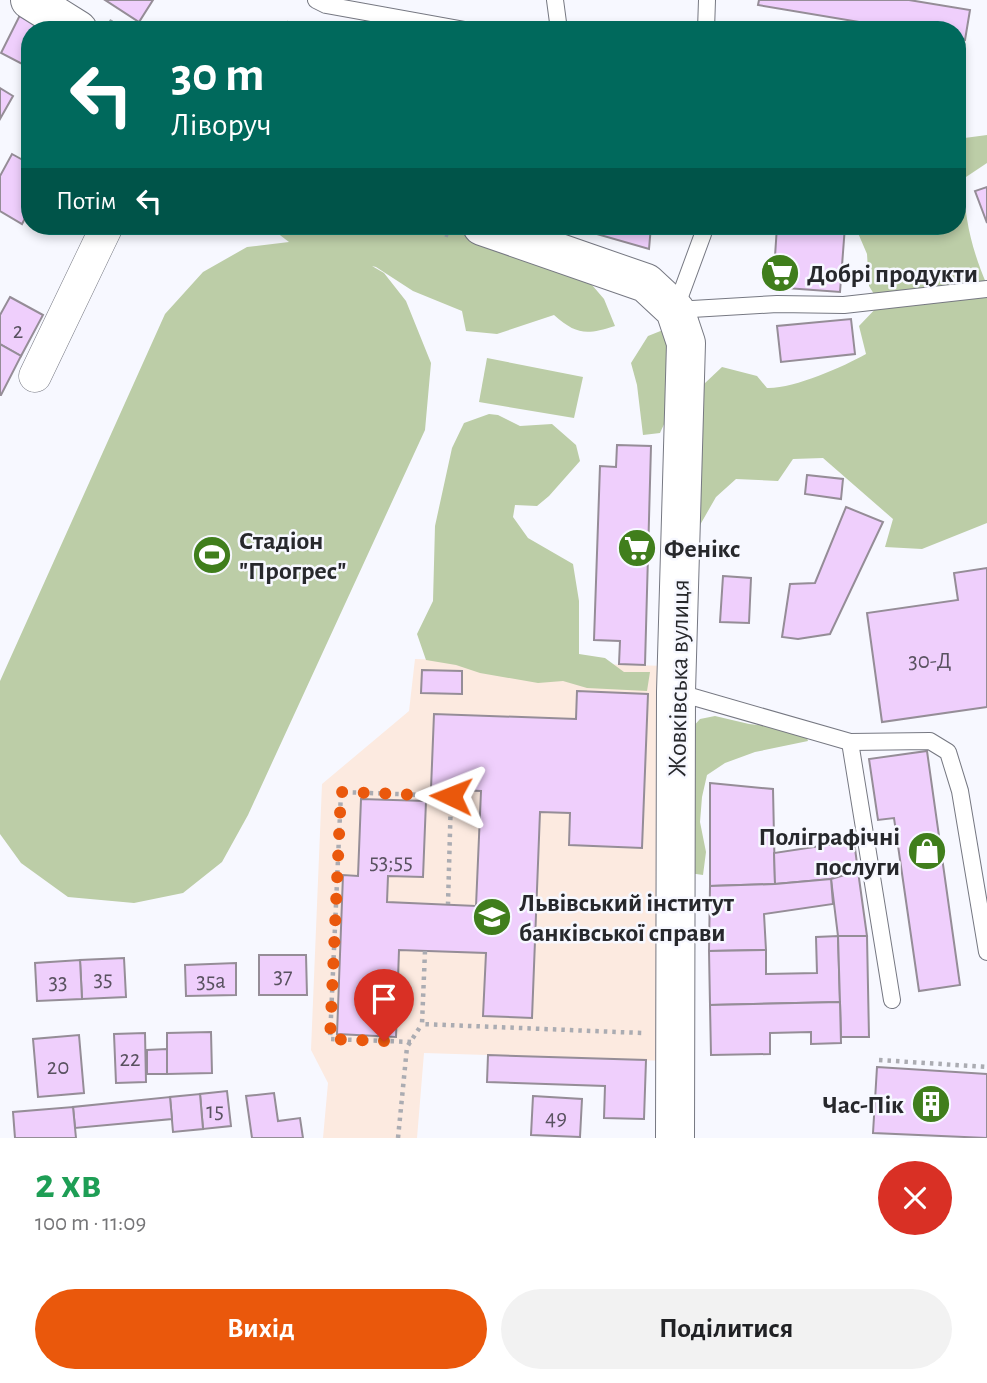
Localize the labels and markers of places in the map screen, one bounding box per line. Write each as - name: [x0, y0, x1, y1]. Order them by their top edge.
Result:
- supermarket icon: Добрі продукти: [759, 252, 801, 294]
- place label: Добрі продукти: [807, 261, 978, 287]
- supermarket icon: Фенікс: [616, 527, 658, 569]
- place label: Стадіон "Прогрес": [239, 528, 346, 584]
- sports icon: Стадіон "Прогрес": [191, 534, 233, 576]
- place label: Фенікс: [664, 536, 740, 562]
- place label: Поліграфічні послуги: [758, 824, 900, 880]
- shop icon: Поліграфічні послуги: [906, 830, 948, 872]
- place label: Львівський інститут банківської справи: [519, 890, 735, 946]
- school or university icon: Львівський інститут банківської справи: [471, 896, 513, 938]
- pin: [354, 969, 414, 1041]
- building icon: Час-Пік: [910, 1083, 952, 1125]
- place label: Час-Пік: [822, 1092, 904, 1118]

